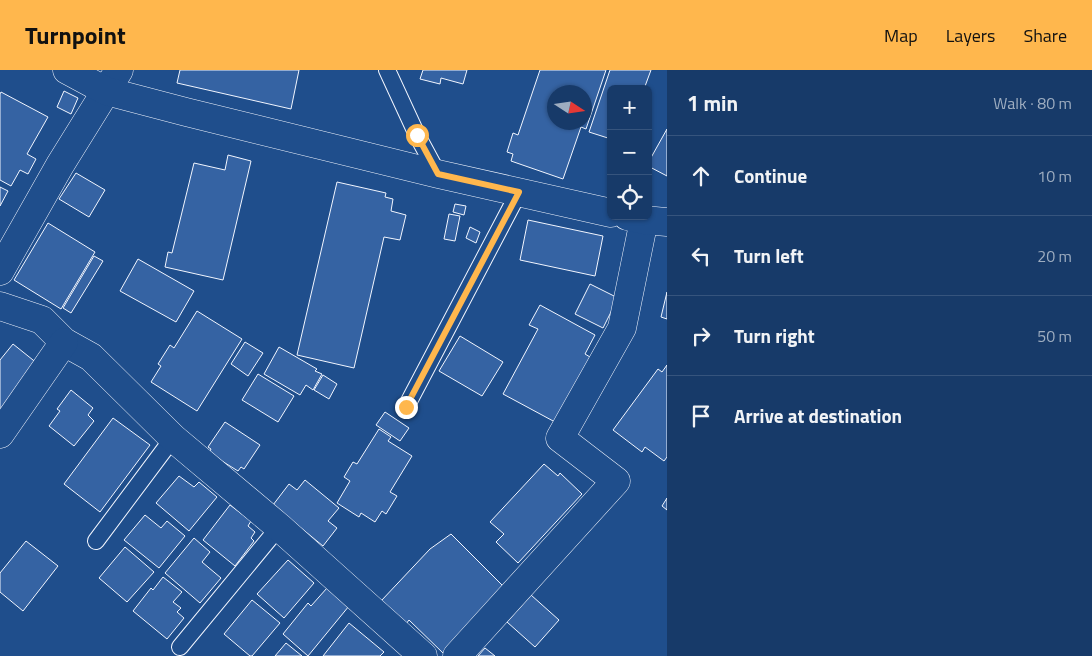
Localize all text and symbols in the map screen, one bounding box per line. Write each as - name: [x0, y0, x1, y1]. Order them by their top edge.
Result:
- text: Turnpoint: [25, 17, 126, 53]
- text: Map: [884, 22, 918, 49]
- text: Layers: [946, 22, 995, 49]
- text: Share: [1023, 22, 1067, 49]
- north arrow: [547, 85, 592, 130]
- map controls: [607, 85, 652, 220]
- button: +: [607, 85, 652, 130]
- text: 1 min: [687, 87, 738, 119]
- text: Walk · 80 m: [993, 91, 1072, 115]
- route start: [406, 124, 429, 147]
- button: −: [607, 130, 652, 175]
- text: Continue: [734, 161, 807, 190]
- icon: ahead: [687, 162, 715, 190]
- text: 10 m: [1037, 164, 1072, 188]
- button: locate: [607, 175, 652, 220]
- text: Turn left: [734, 241, 804, 270]
- icon: left: [687, 242, 715, 270]
- text: 20 m: [1037, 244, 1072, 268]
- text: Turn right: [734, 321, 815, 350]
- icon: right: [687, 322, 715, 350]
- text: 50 m: [1037, 324, 1072, 348]
- route end: [395, 396, 418, 419]
- text: Arrive at destination: [734, 401, 902, 430]
- icon: arrive: [687, 402, 715, 430]

